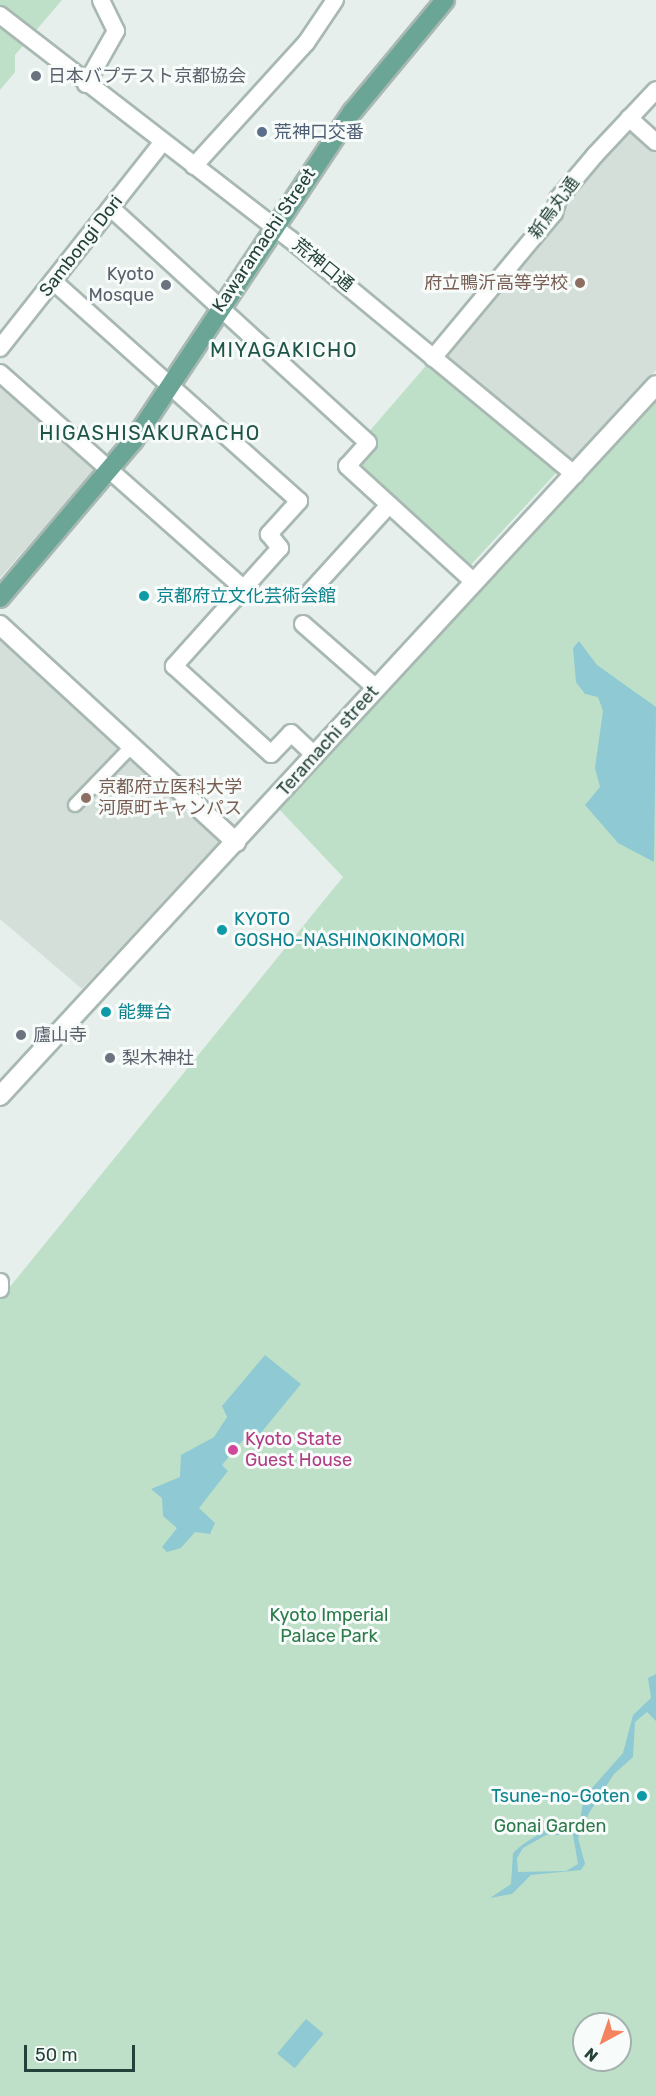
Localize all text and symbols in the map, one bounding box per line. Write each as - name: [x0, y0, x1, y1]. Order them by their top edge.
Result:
- place label: 日本バプテスト京都協会: [48, 65, 246, 87]
- marker: 日本バプテスト京都協会: [29, 69, 43, 83]
- place label: 荒神口交番: [274, 121, 364, 143]
- marker: 荒神口交番: [255, 125, 269, 139]
- street label: Kawaramachi Street: [208, 164, 320, 316]
- street label: 新烏丸通: [524, 173, 584, 243]
- street label: Sambongi Dori: [35, 191, 127, 301]
- street label: 荒神口通: [288, 234, 358, 296]
- place label: Kyoto Mosque: [89, 264, 154, 306]
- place label: 府立鴨沂高等学校: [424, 272, 568, 294]
- marker: 府立鴨沂高等学校: [573, 276, 587, 290]
- marker: Kyoto Mosque: [159, 278, 173, 292]
- district label: MIYAGAKICHO: [210, 338, 358, 362]
- district label: HIGASHISAKURACHO: [39, 421, 261, 445]
- place label: 京都府立文化芸術会館: [156, 585, 336, 607]
- marker: 京都府立文化芸術会館: [137, 589, 151, 603]
- street label: Teramachi street: [273, 681, 383, 801]
- place label: 京都府立医科大学 河原町キャンパス: [98, 777, 242, 820]
- marker: 京都府立医科大学 河原町キャンパス: [79, 791, 93, 805]
- place label: KYOTO GOSHO-NASHINOKINOMORI: [234, 909, 465, 952]
- marker: KYOTO GOSHO-NASHINOKINOMORI: [215, 923, 229, 937]
- place label: 能舞台: [118, 1001, 172, 1023]
- marker: 能舞台: [99, 1005, 113, 1019]
- place label: 廬山寺: [33, 1024, 87, 1046]
- marker: 廬山寺: [14, 1028, 28, 1042]
- place label: 梨木神社: [122, 1047, 194, 1069]
- marker: 梨木神社: [103, 1051, 117, 1065]
- place label: Kyoto State Guest House: [245, 1429, 352, 1472]
- marker: Kyoto State Guest House: [226, 1443, 240, 1457]
- park label: Kyoto Imperial Palace Park: [270, 1605, 388, 1648]
- place label: Tsune-no-Goten: [491, 1785, 630, 1807]
- marker: Tsune-no-Goten: [635, 1789, 649, 1803]
- park label: Gonai Garden: [494, 1815, 606, 1837]
- north arrow: [572, 2012, 632, 2072]
- scale bar: [27, 2033, 138, 2071]
- text: 50 m: [35, 2044, 78, 2066]
- text: N: [581, 2044, 602, 2066]

